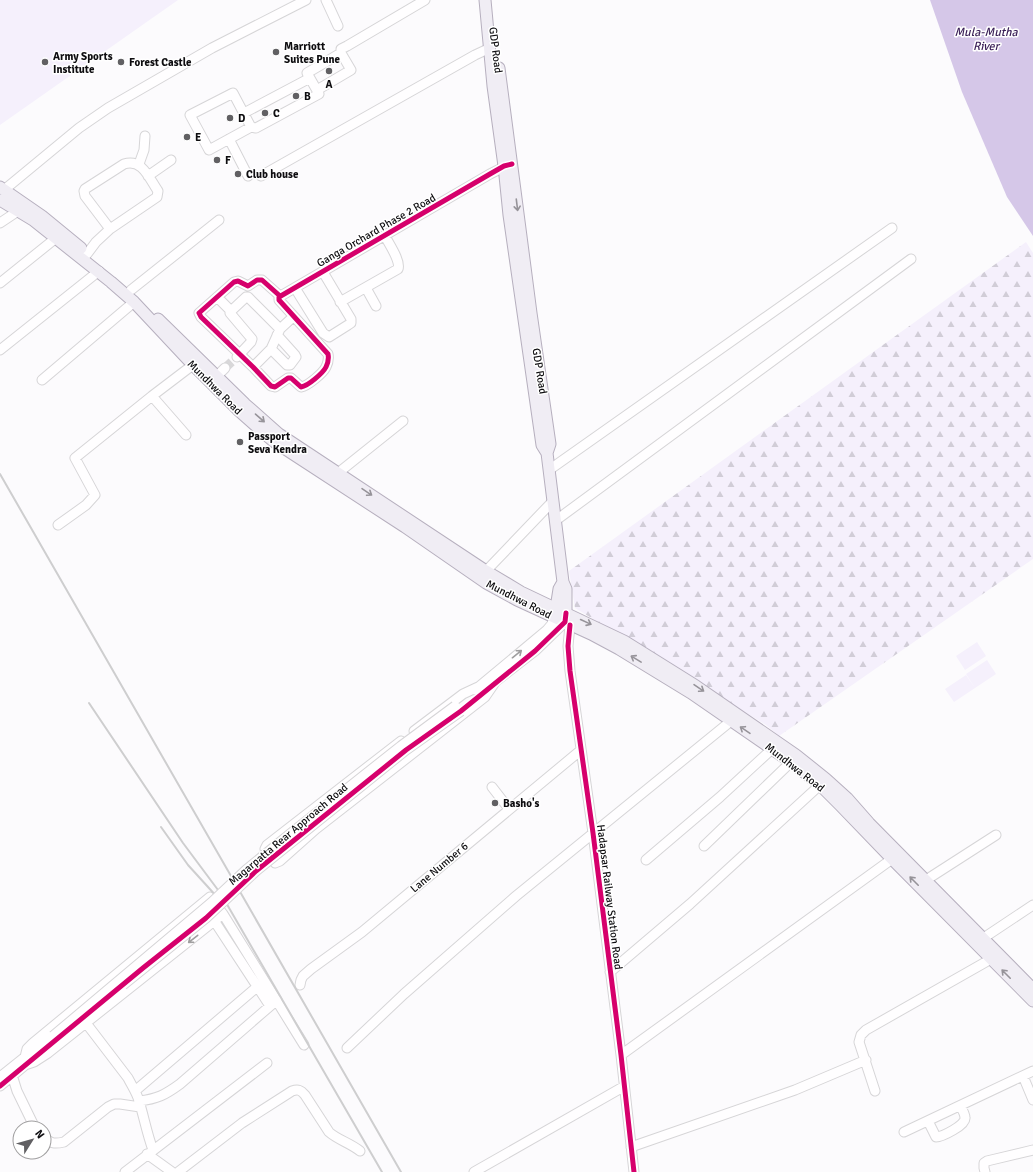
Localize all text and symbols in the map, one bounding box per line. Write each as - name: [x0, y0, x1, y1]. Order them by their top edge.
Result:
- water label: Mula-Mutha River: [954, 25, 1018, 54]
- street label: GDP Road: [486, 26, 505, 74]
- place label: Marriott Suites Pune: [284, 40, 341, 66]
- marker: Marriott Suites Pune: [271, 47, 281, 57]
- place label: Army Sports Institute: [53, 50, 113, 76]
- place label: Forest Castle: [129, 56, 192, 69]
- marker: Army Sports Institute: [40, 57, 50, 67]
- marker: Forest Castle: [116, 57, 126, 67]
- marker: A: [324, 66, 334, 76]
- place label: A: [325, 78, 333, 91]
- place label: B: [304, 90, 311, 103]
- marker: B: [291, 91, 301, 101]
- place label: C: [273, 107, 280, 120]
- marker: C: [260, 108, 270, 118]
- place label: D: [238, 112, 245, 125]
- marker: D: [225, 113, 235, 123]
- place label: E: [195, 131, 201, 144]
- marker: E: [182, 132, 192, 142]
- place label: F: [225, 154, 231, 167]
- marker: F: [212, 155, 222, 165]
- place label: Club house: [246, 168, 299, 181]
- marker: Club house: [233, 169, 243, 179]
- street label: Ganga Orchard Phase 2 Road: [315, 191, 438, 270]
- one-way arrow: [513, 198, 521, 211]
- street label: GDP Road: [529, 347, 550, 395]
- street label: Mundhwa Road: [185, 357, 245, 417]
- one-way arrow: [255, 413, 266, 422]
- place label: Passport Seva Kendra: [248, 430, 307, 456]
- marker: Passport Seva Kendra: [235, 437, 245, 447]
- one-way arrow: [361, 488, 372, 496]
- street label: Mundhwa Road: [484, 577, 554, 622]
- one-way arrow: [580, 619, 592, 626]
- one-way arrow: [512, 650, 523, 659]
- one-way arrow: [630, 654, 642, 662]
- one-way arrow: [693, 684, 704, 692]
- one-way arrow: [739, 726, 750, 734]
- street label: Mundhwa Road: [762, 740, 827, 795]
- street label: Magarpatta Rear Approach Road: [226, 781, 351, 888]
- place label: Basho's: [503, 797, 540, 810]
- marker: Basho's: [490, 798, 500, 808]
- street label: Hadapsar Railway Station Road: [594, 824, 625, 971]
- street label: Lane Number 6: [408, 840, 471, 895]
- one-way arrow: [909, 876, 919, 886]
- one-way arrow: [188, 934, 199, 943]
- one-way arrow: [1001, 969, 1011, 979]
- north arrow: [12, 1120, 52, 1160]
- text: N: [32, 1127, 47, 1141]

